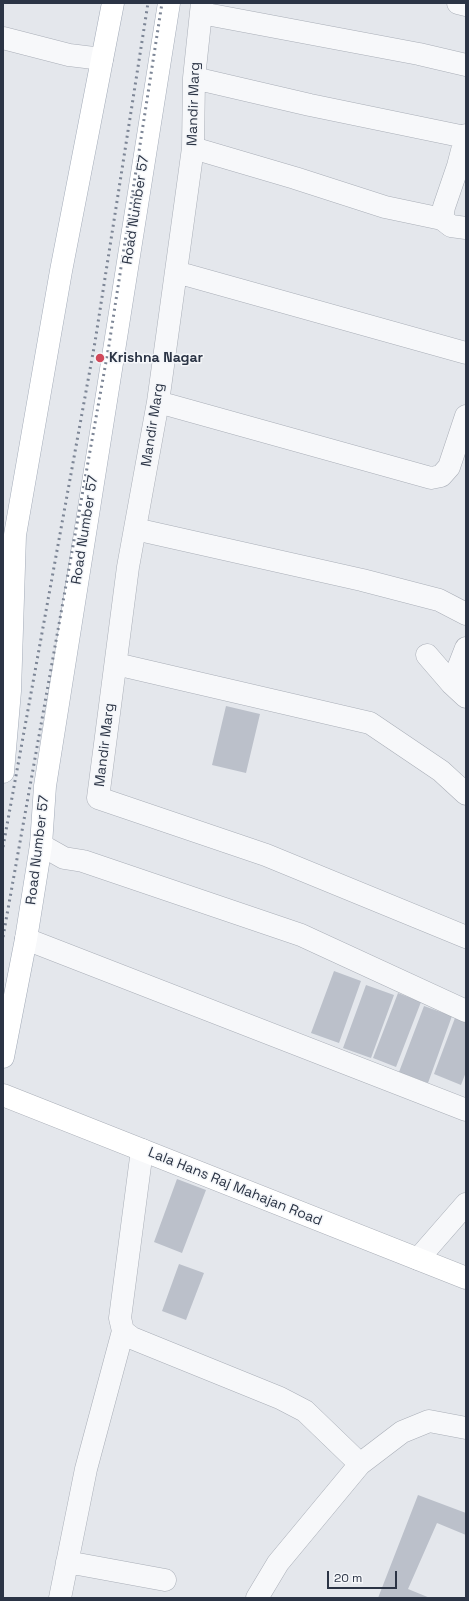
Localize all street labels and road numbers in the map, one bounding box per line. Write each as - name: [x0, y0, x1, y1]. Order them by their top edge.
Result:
- street label: Mandir Marg: [184, 62, 204, 146]
- street label: Road Number 57: [119, 154, 153, 266]
- street label: Mandir Marg: [138, 382, 168, 468]
- street label: Road Number 57: [68, 474, 102, 586]
- street label: Mandir Marg: [92, 702, 118, 788]
- street label: Road Number 57: [23, 794, 53, 906]
- street label: Lala Hans Raj Mahajan Road: [145, 1144, 325, 1230]

